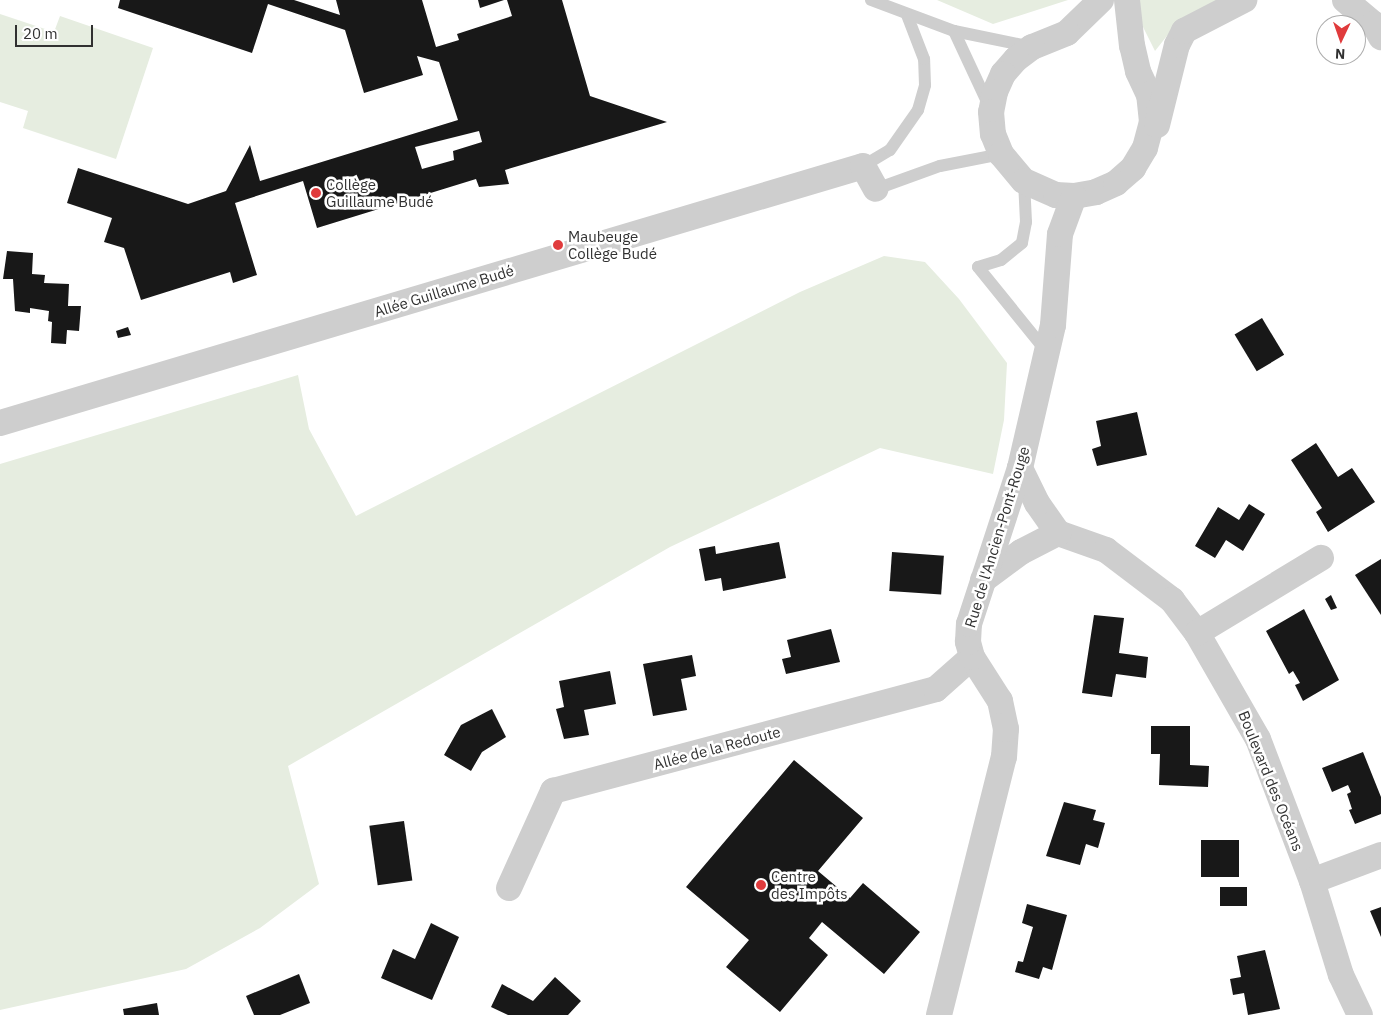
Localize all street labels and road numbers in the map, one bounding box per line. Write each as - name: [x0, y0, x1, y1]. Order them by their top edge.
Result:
- street label: Allée Guillaume Budé: [372, 261, 516, 321]
- street label: Rue de l'Ancien-Pont-Rouge: [961, 444, 1033, 630]
- street label: Boulevard des Océans: [1235, 708, 1307, 854]
- street label: Allée de la Redoute: [652, 722, 782, 774]

